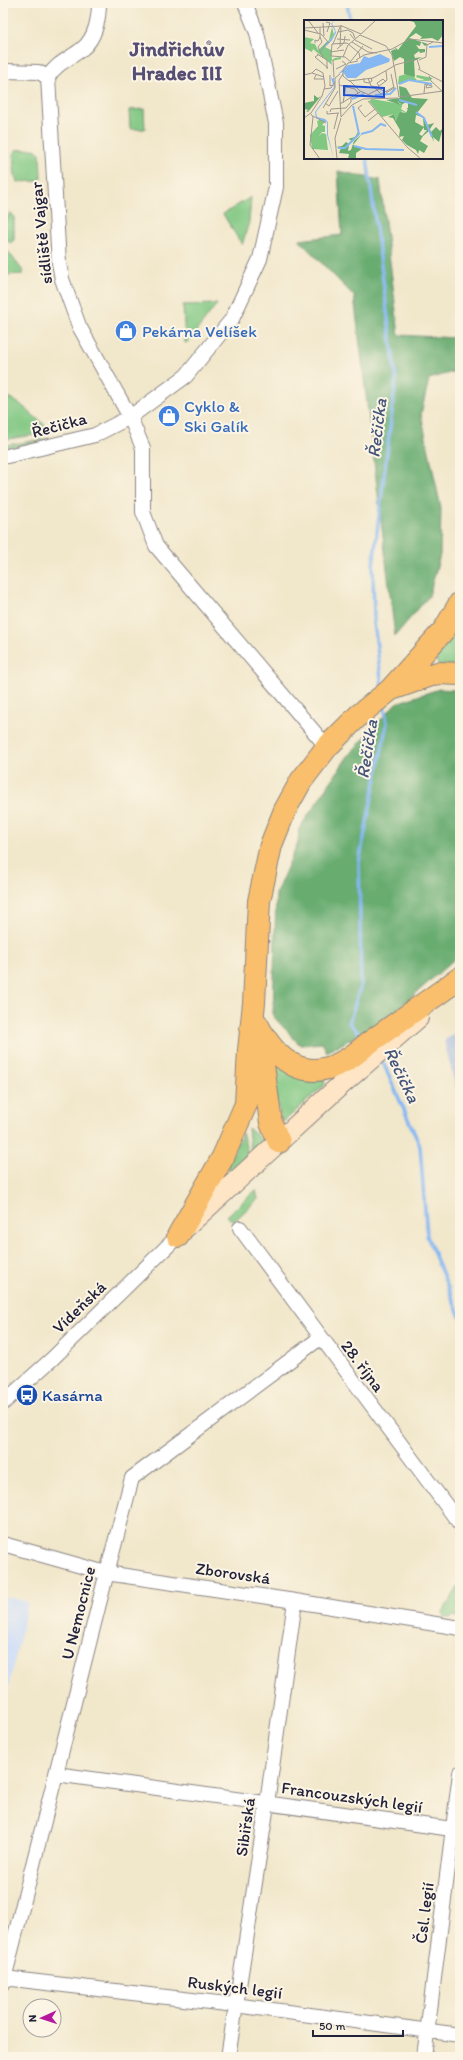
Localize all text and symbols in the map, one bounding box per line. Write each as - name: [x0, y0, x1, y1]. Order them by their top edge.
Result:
- inset map: [304, 20, 443, 159]
- district label: Jindřichův Hradec III: [129, 36, 225, 85]
- street label: sídliště Vajgar: [26, 181, 56, 285]
- shop icon: Pekárna Velíšek: [113, 318, 139, 344]
- place label: Pekárna Velíšek: [142, 321, 257, 341]
- place label: Cyklo & Ski Galík: [184, 396, 249, 436]
- water label: Řečička: [362, 396, 392, 459]
- shop icon: Cyklo & Ski Galík: [156, 403, 182, 429]
- street label: Řečička: [29, 408, 89, 442]
- water label: Řečička: [351, 717, 383, 780]
- water label: Řečička: [379, 1043, 425, 1107]
- street label: Vídeňská: [48, 1277, 110, 1337]
- street label: 28. října: [337, 1336, 389, 1396]
- bus stop icon: Kasárna: [14, 1382, 40, 1408]
- place label: Kasárna: [42, 1385, 103, 1405]
- street label: Zborovská: [194, 1558, 272, 1588]
- street label: U Nemocnice: [57, 1564, 99, 1662]
- street label: Francouzských legií: [280, 1777, 425, 1817]
- street label: Sibiřská: [231, 1796, 259, 1858]
- street label: Čsl. legií: [410, 1881, 438, 1945]
- street label: Ruských legií: [187, 1971, 284, 2003]
- north arrow: [22, 1998, 62, 2038]
- scale bar: [313, 2012, 403, 2038]
- text: N: [26, 2014, 39, 2023]
- text: 50 m: [319, 2019, 345, 2033]

